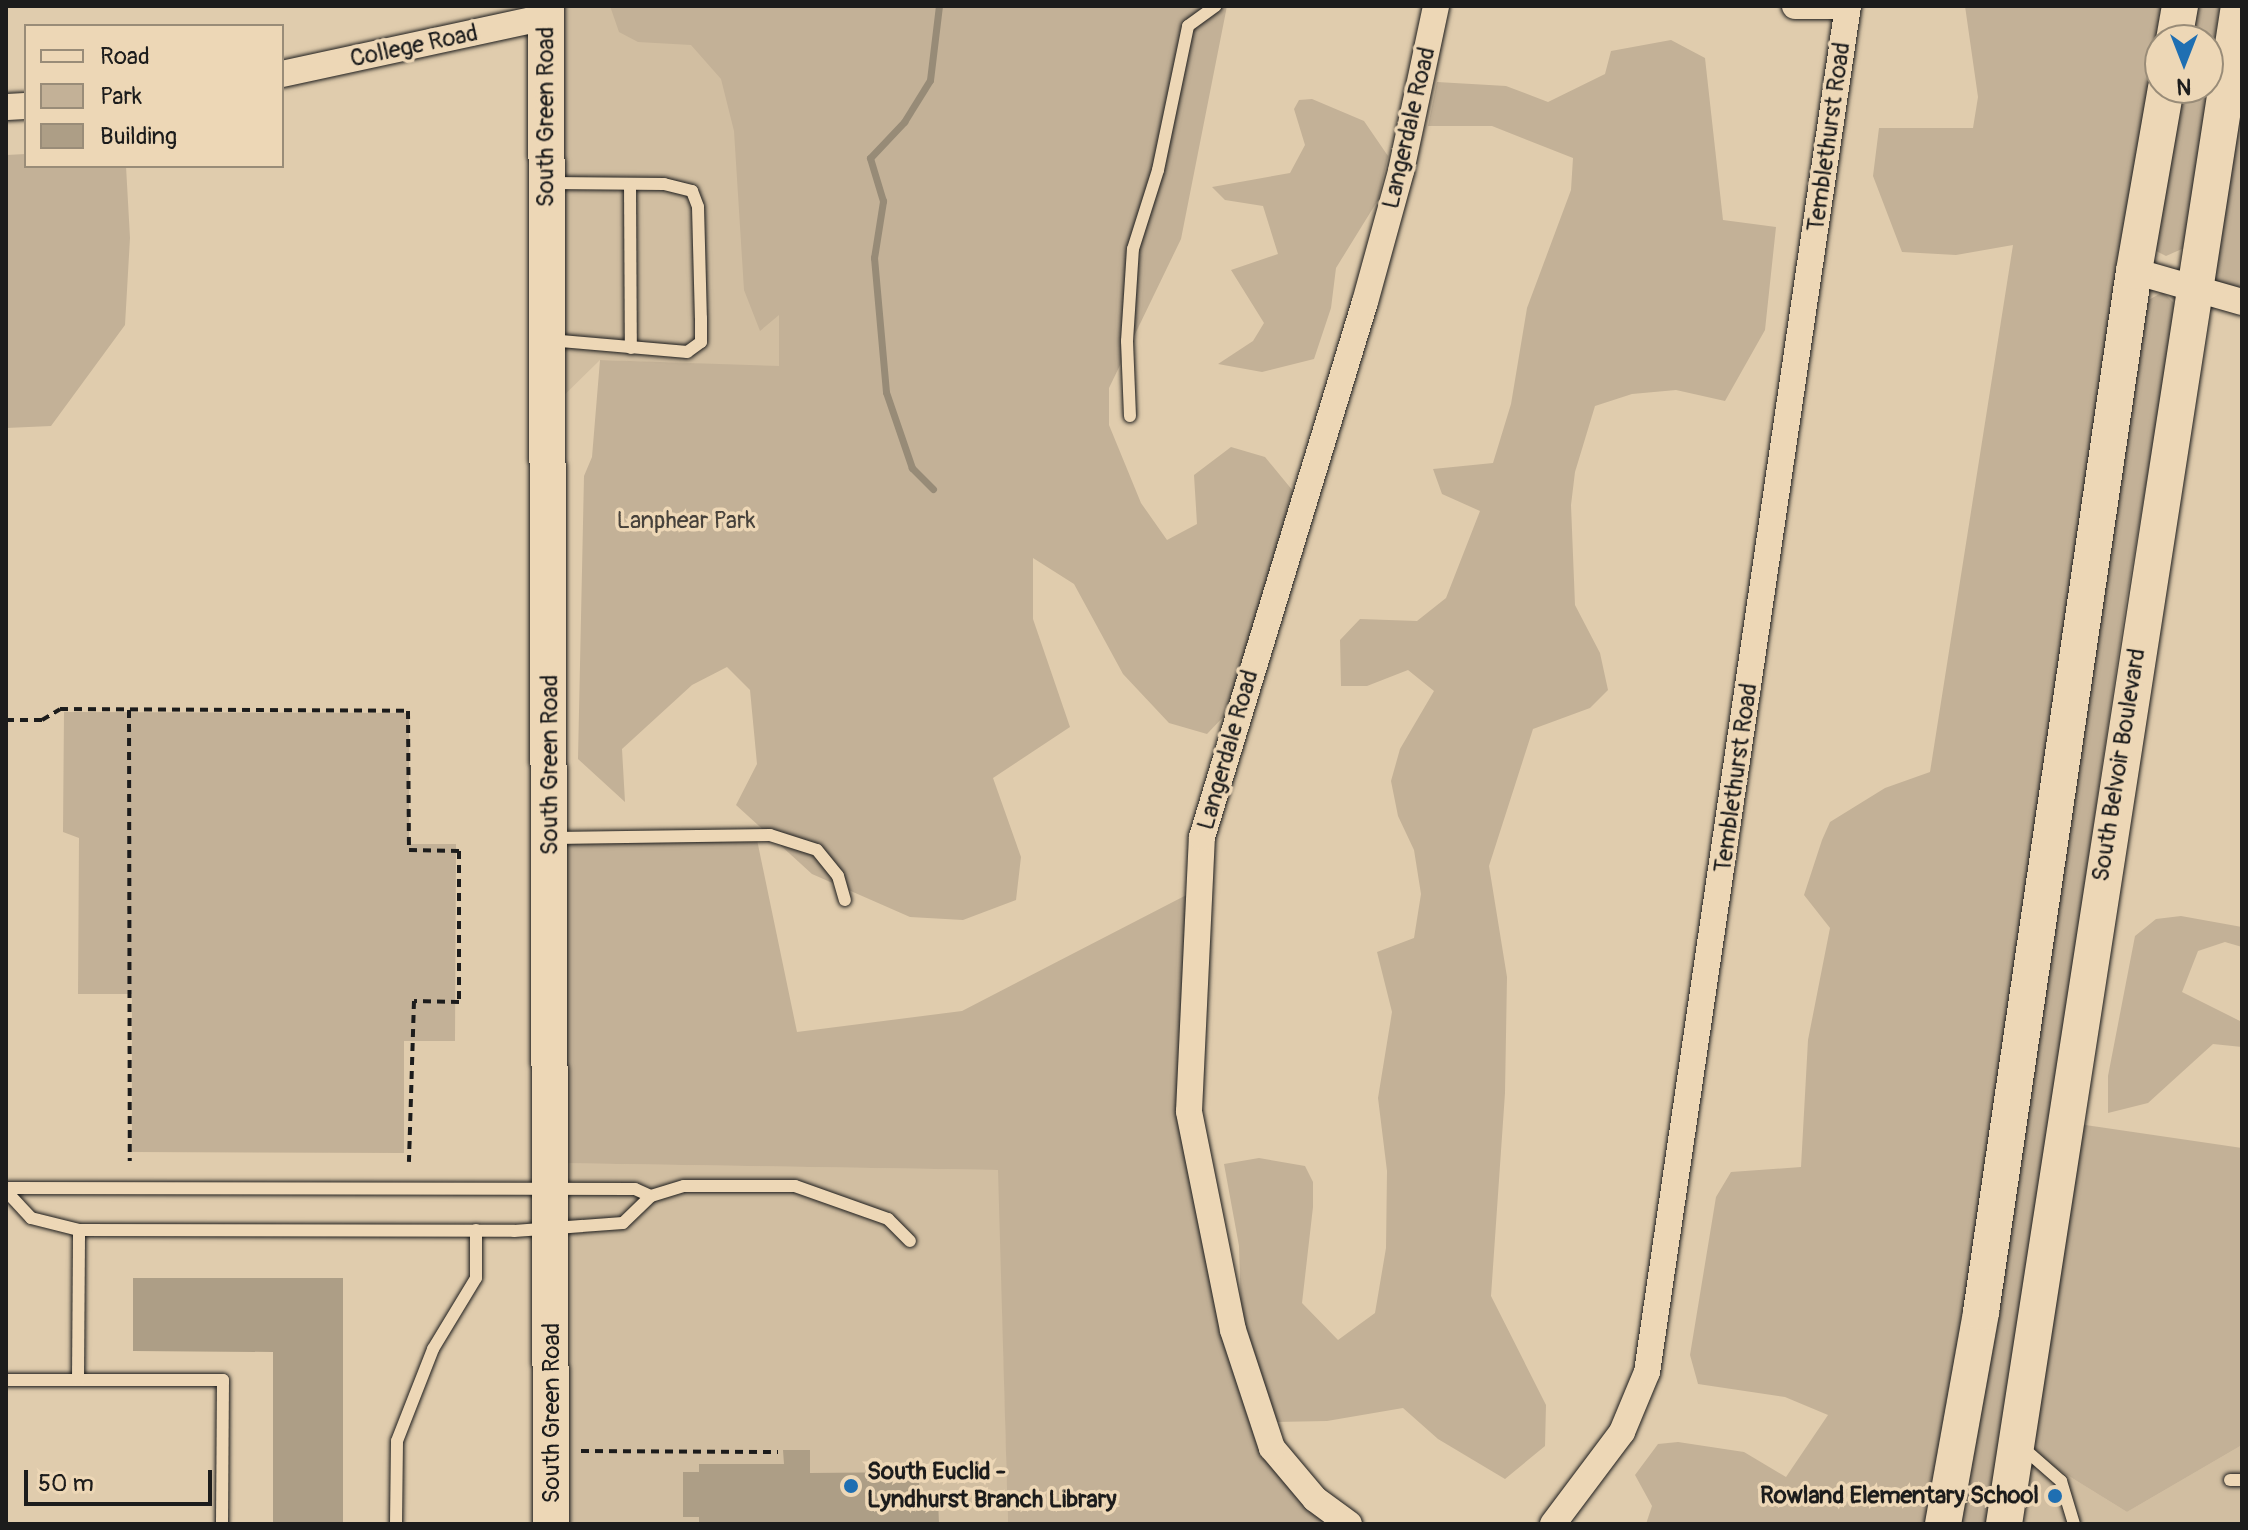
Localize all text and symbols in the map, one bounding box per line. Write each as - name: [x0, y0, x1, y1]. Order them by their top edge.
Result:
- street label: College Road: [348, 18, 480, 74]
- legend: [24, 24, 284, 168]
- north arrow: [2144, 24, 2224, 104]
- street label: South Green Road: [532, 27, 560, 207]
- street label: Temblethurst Road: [1801, 40, 1857, 234]
- text: Road: [100, 42, 150, 71]
- street label: Langerdale Road: [1376, 44, 1442, 212]
- text: N: [2177, 72, 2191, 100]
- text: Park: [100, 82, 142, 111]
- text: Building: [100, 122, 177, 151]
- park label: Lanphear Park: [617, 507, 755, 535]
- street label: South Belvoir Boulevard: [2086, 646, 2152, 884]
- street label: Langerdale Road: [1191, 667, 1265, 833]
- street label: South Green Road: [536, 675, 564, 855]
- street label: Temblethurst Road: [1708, 681, 1764, 875]
- street label: South Green Road: [538, 1323, 566, 1503]
- scale bar: [28, 1454, 216, 1504]
- place label: South Euclid - Lyndhurst Branch Library: [867, 1458, 1117, 1514]
- text: 50 m: [38, 1469, 94, 1498]
- marker: South Euclid - Lyndhurst Branch Library: [842, 1477, 860, 1495]
- place label: Rowland Elementary School: [1760, 1482, 2039, 1510]
- marker: Rowland Elementary School: [2046, 1487, 2064, 1505]

